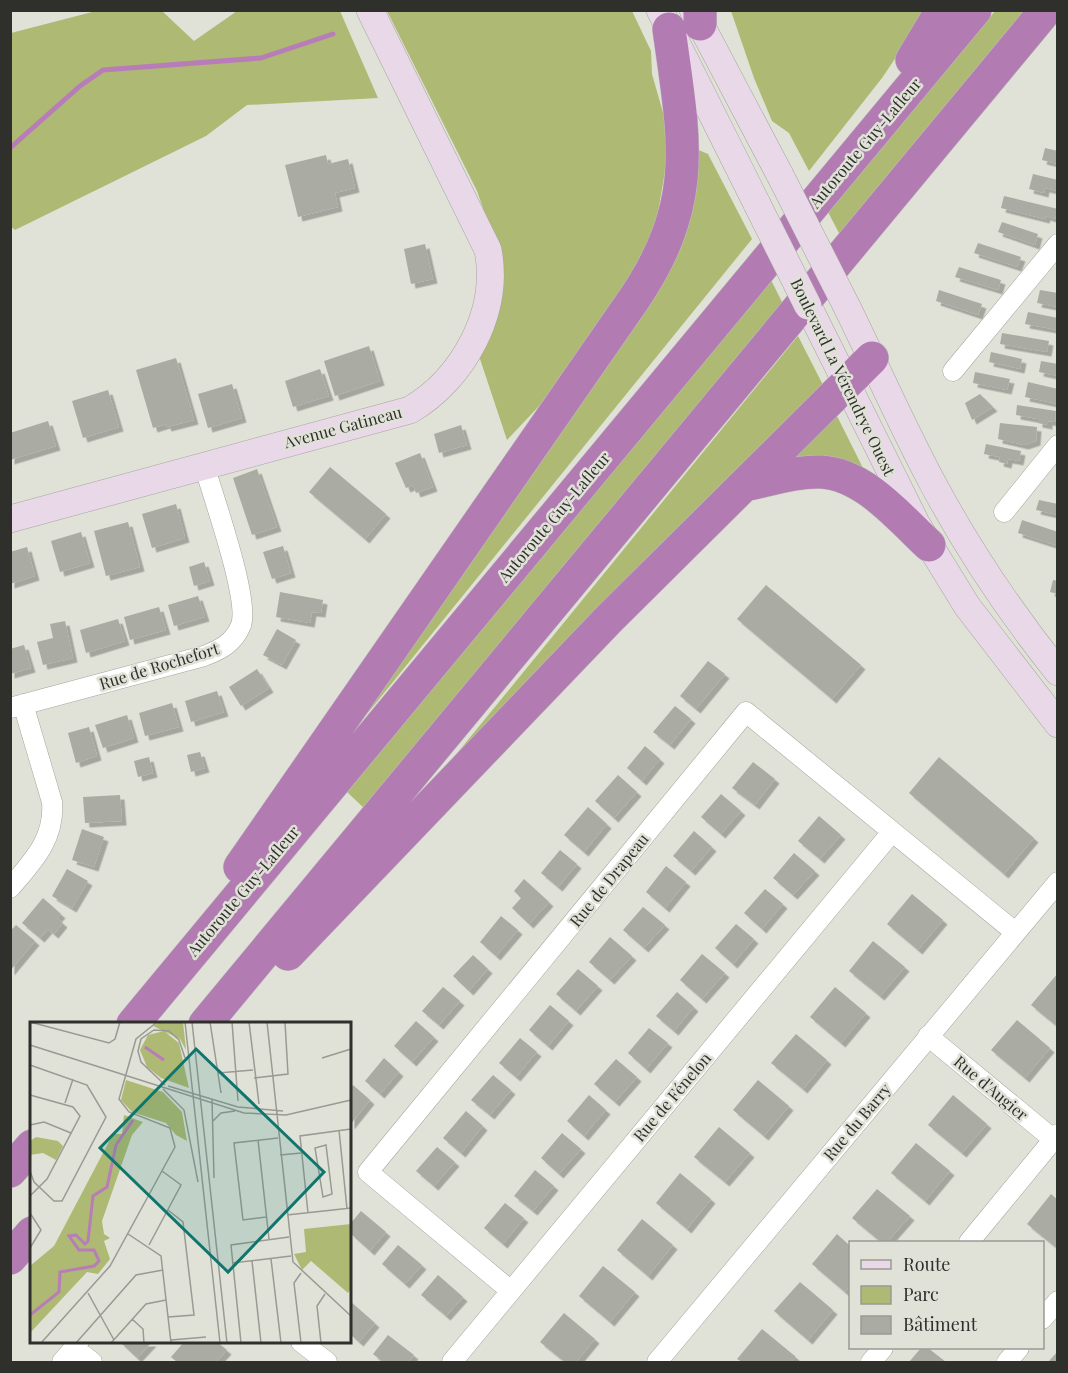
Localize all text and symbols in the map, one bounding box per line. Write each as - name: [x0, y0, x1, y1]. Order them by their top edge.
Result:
- street label: Autoroute Guy-Lafleur: [803, 73, 925, 213]
- street label: Boulevard La Vérendrye Ouest: [786, 275, 901, 479]
- street label: Avenue Gatineau: [281, 401, 404, 453]
- street label: Autoroute Guy-Lafleur: [492, 447, 614, 587]
- street label: Rue de Rochefort: [96, 637, 222, 694]
- street label: Autoroute Guy-Lafleur: [181, 821, 303, 961]
- street label: Rue de Drapeau: [564, 829, 653, 931]
- inset map: [30, 1022, 351, 1343]
- street label: Rue de Fénelon: [628, 1047, 715, 1146]
- street label: Rue d'Augier: [950, 1050, 1033, 1125]
- street label: Rue du Barry: [818, 1079, 895, 1165]
- legend: [849, 1241, 1044, 1349]
- text: Route: [903, 1252, 950, 1276]
- text: Parc: [903, 1282, 939, 1306]
- text: Bâtiment: [903, 1312, 978, 1336]

